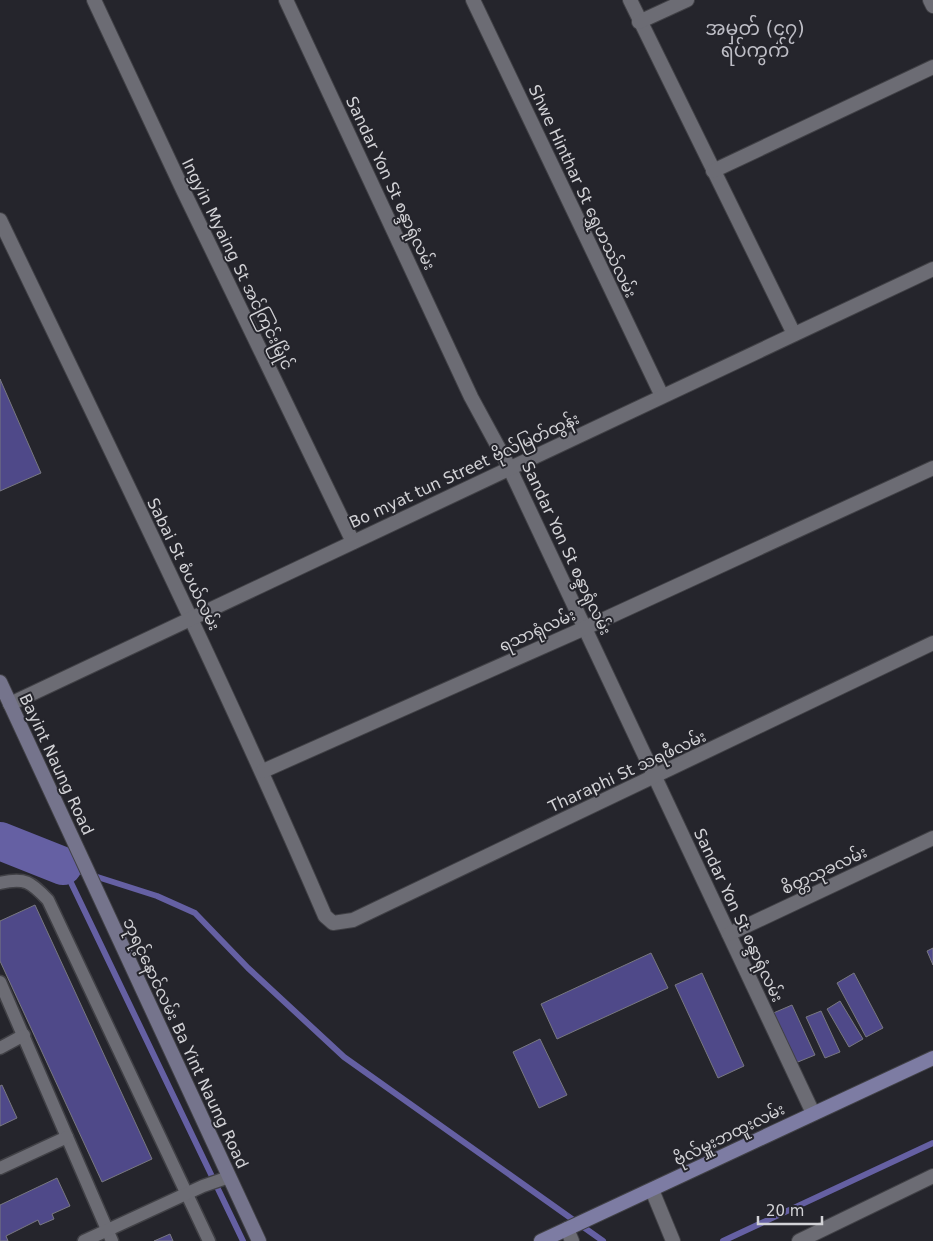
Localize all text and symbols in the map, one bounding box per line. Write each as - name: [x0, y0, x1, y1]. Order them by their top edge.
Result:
- district label: အမှတ် (၄၇) ရပ်ကွက်: [705, 14, 805, 66]
- street label: Shwe Hinthar St ရွှေဟဿ်လမ်း: [521, 81, 642, 302]
- street label: Sandar Yon St စန္ဒာရုံလမ်း: [337, 93, 441, 275]
- street label: Ingyin Myaing St အင်ကြင်းမြိုင်: [174, 155, 299, 375]
- street label: Bo myat tun Street ဗိုလ်မြတ်ထွန်း: [345, 407, 584, 537]
- street label: Sandar Yon St စန္ဒာရုံလမ်း: [513, 458, 617, 640]
- street label: Sabai St စံပယ်လမ်း: [143, 494, 226, 634]
- street label: ရသာရုံလမ်း: [495, 603, 580, 660]
- street label: Bayint Naung Road: [15, 691, 98, 838]
- street label: Tharaphi St သရဖီလမ်း: [544, 725, 711, 820]
- street label: Sandar Yon St စန္ဒာရုံလမ်း: [685, 825, 789, 1007]
- street label: စိတ္တသုခလမ်း: [778, 841, 872, 903]
- street label: ဘုရင့်နောင်လမ်း Ba Yint Naung Road: [115, 914, 254, 1174]
- street label: ဗိုလ်မှူးဘထူးလမ်း: [670, 1098, 790, 1174]
- scale bar: [758, 1194, 822, 1226]
- text: 20 m: [766, 1202, 804, 1220]

